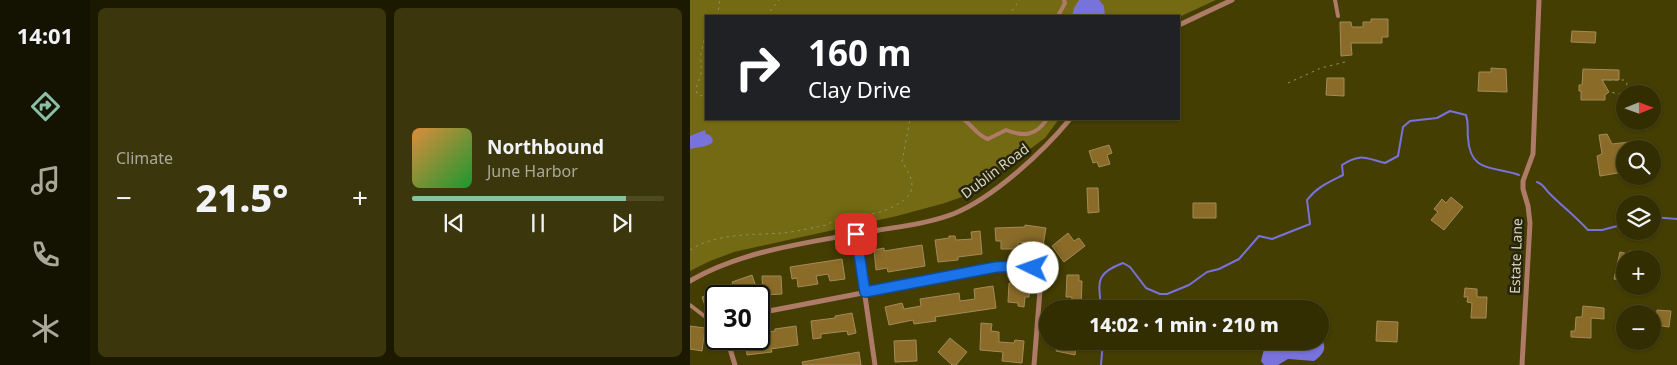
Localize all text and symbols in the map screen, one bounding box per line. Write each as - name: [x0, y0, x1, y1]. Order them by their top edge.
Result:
- text: 14:01: [17, 20, 73, 50]
- text: 160 m: [808, 29, 911, 76]
- icon: right: [725, 35, 790, 100]
- text: Clay Drive: [808, 74, 911, 104]
- north arrow: [1616, 85, 1661, 130]
- map controls: [1616, 85, 1661, 350]
- icon: directions: [28, 89, 63, 124]
- text: Northbound: [487, 134, 604, 160]
- street label: Dublin Road: [957, 139, 1033, 202]
- button: search: [1616, 140, 1661, 185]
- text: Climate: [116, 147, 173, 169]
- text: June Harbor: [487, 160, 578, 182]
- icon: music: [28, 163, 63, 198]
- text: 21.5°: [196, 171, 288, 223]
- text: −: [116, 178, 132, 216]
- text: +: [352, 178, 368, 216]
- button: layers: [1616, 195, 1661, 240]
- icon: previous: [440, 209, 468, 237]
- icon: pause: [524, 209, 552, 237]
- icon: next: [608, 209, 636, 237]
- pin: [835, 213, 877, 255]
- street label: Estate Lane: [1505, 218, 1526, 294]
- icon: arrive: [842, 220, 870, 248]
- icon: phone: [28, 237, 63, 272]
- position arrow: [1006, 241, 1058, 293]
- button: +: [1616, 250, 1661, 295]
- speed limit sign: 30: [705, 285, 770, 350]
- button: −: [1616, 305, 1661, 350]
- icon: climate: [28, 311, 63, 346]
- text: 14:02 · 1 min · 210 m: [1089, 312, 1279, 338]

